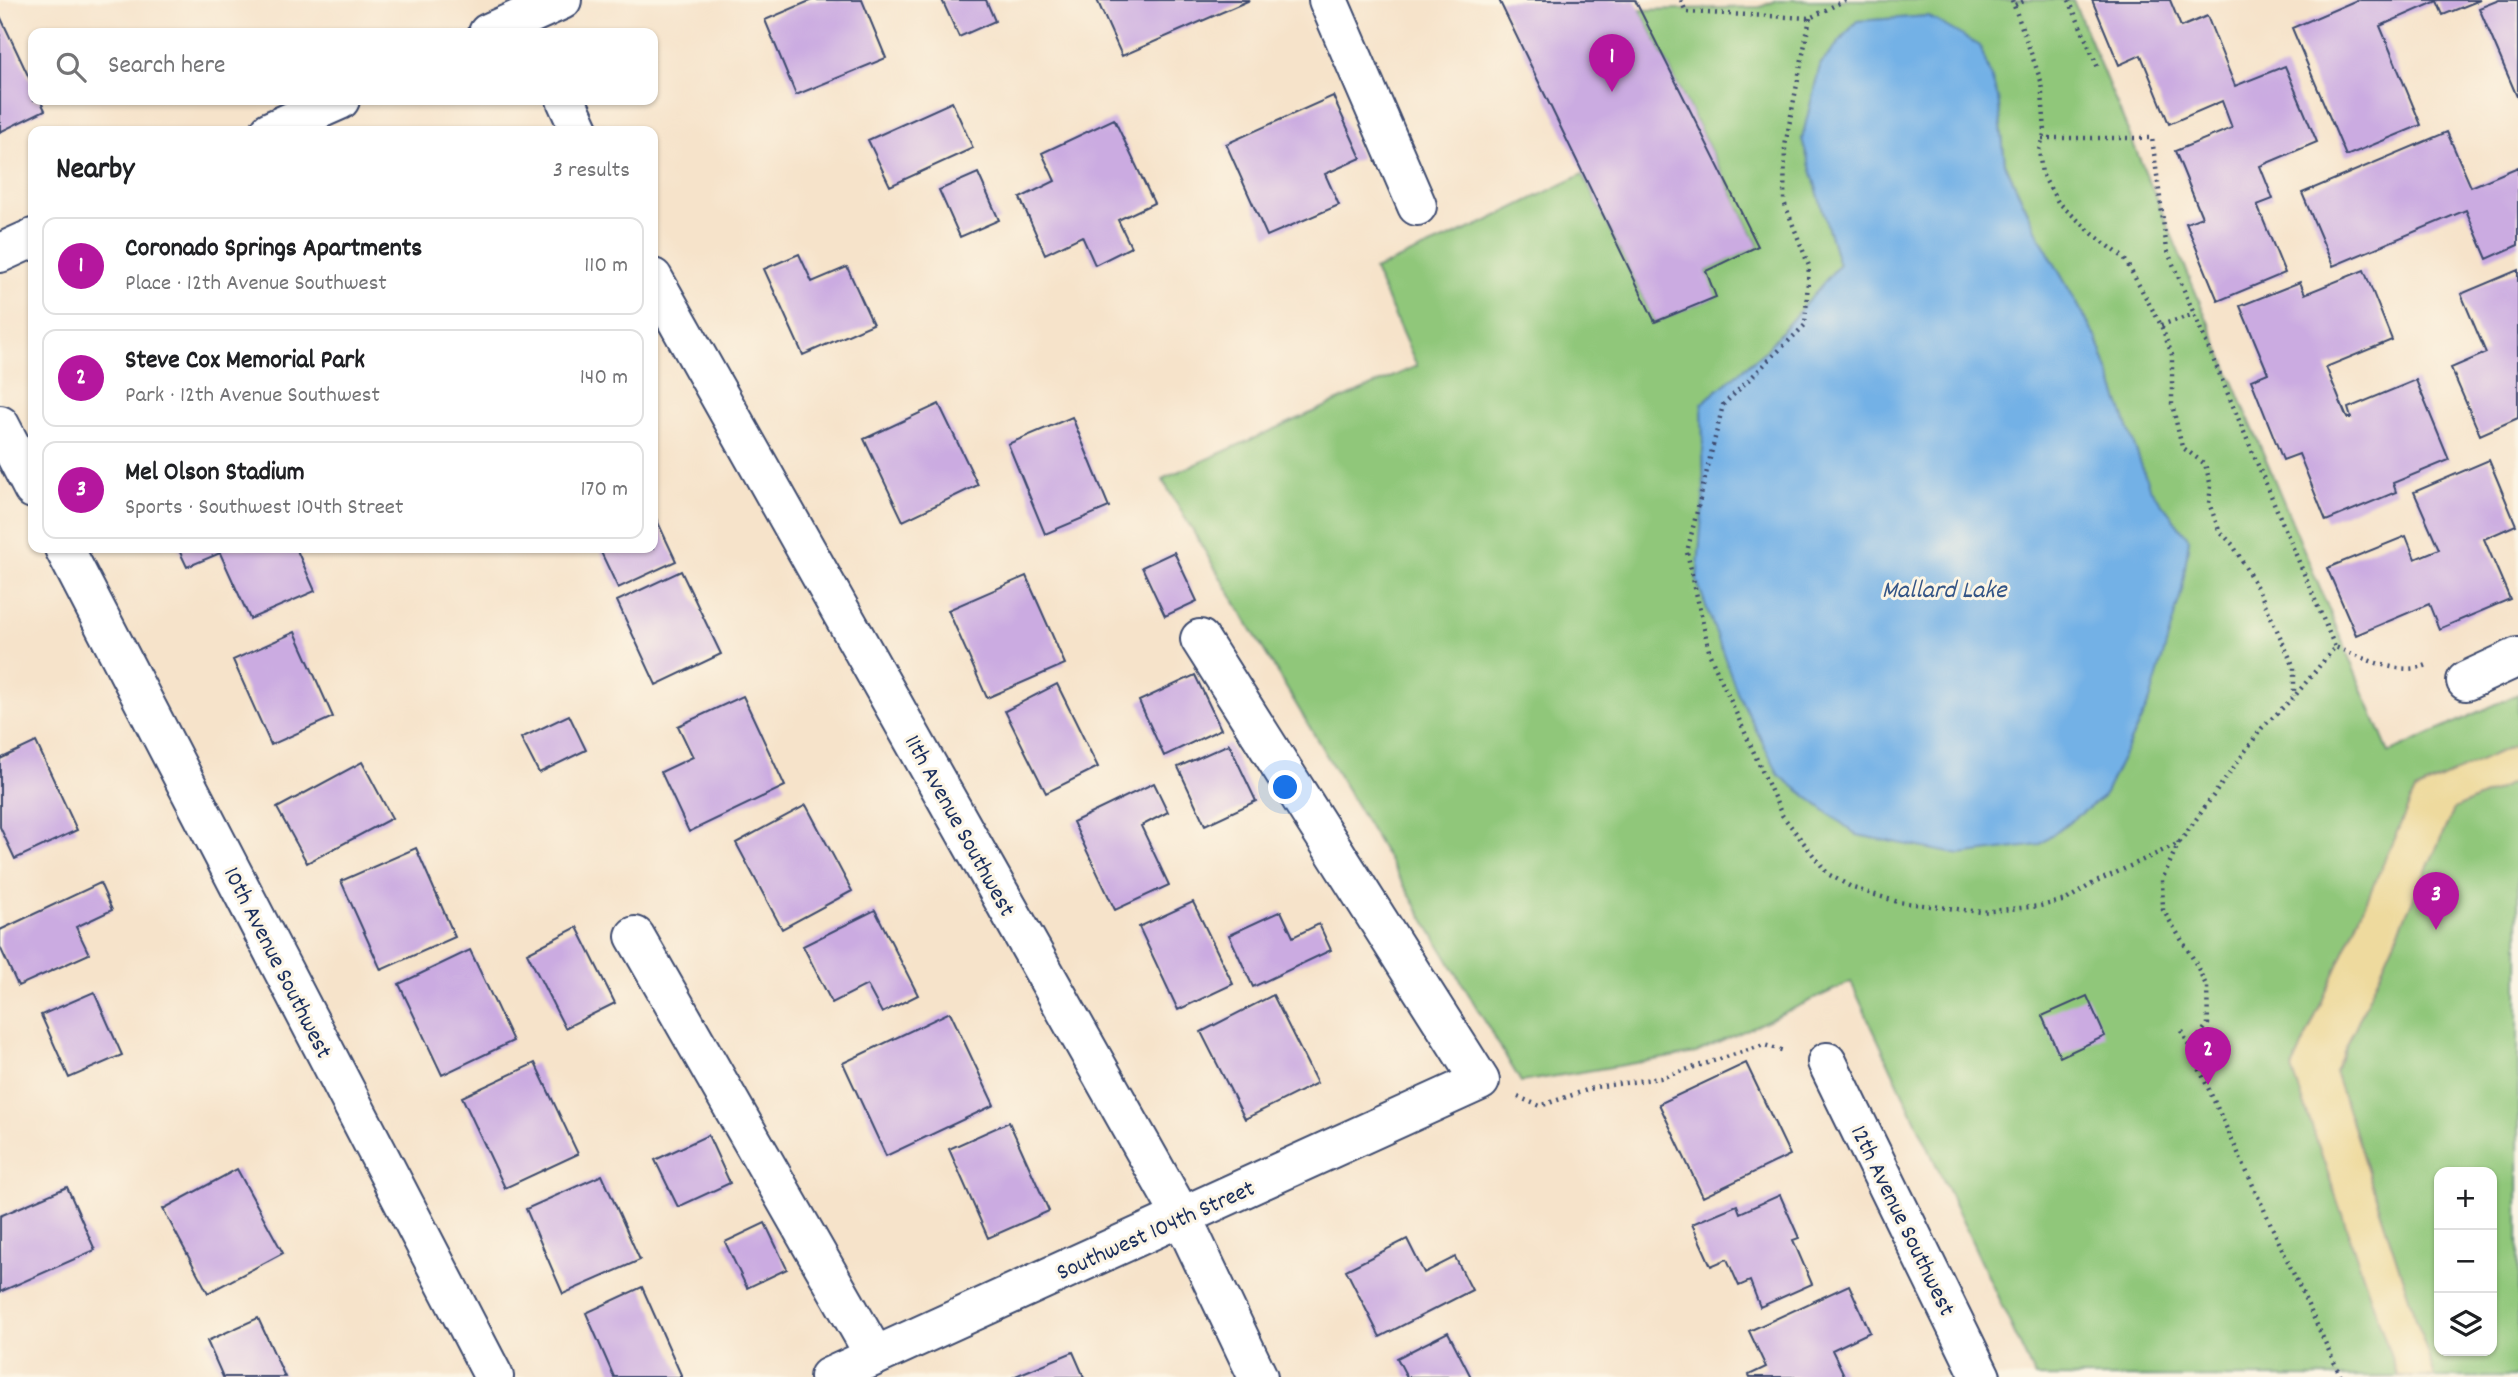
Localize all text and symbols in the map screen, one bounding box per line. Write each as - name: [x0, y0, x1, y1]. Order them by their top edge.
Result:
- search box: [28, 28, 658, 105]
- pin: 1: [1589, 34, 1635, 92]
- icon: search: [52, 48, 90, 86]
- text: Search here: [108, 48, 226, 85]
- text: Nearby: [56, 150, 134, 193]
- text: 3 results: [553, 155, 630, 188]
- text: Coronado Springs Apartments: [125, 231, 422, 268]
- text: 1: [78, 250, 84, 283]
- text: 110 m: [584, 250, 628, 283]
- text: Place · 12th Avenue Southwest: [125, 268, 387, 301]
- text: Steve Cox Memorial Park: [125, 343, 365, 380]
- text: 2: [76, 362, 86, 395]
- text: 140 m: [580, 362, 628, 395]
- text: Park · 12th Avenue Southwest: [125, 380, 380, 413]
- text: Mel Olson Stadium: [125, 455, 305, 492]
- text: 3: [76, 474, 86, 507]
- text: 170 m: [581, 474, 628, 507]
- text: Sports · Southwest 104th Street: [125, 492, 403, 525]
- water label: Mallard Lake: [1882, 573, 2008, 610]
- street label: 11th Avenue Southwest: [894, 729, 1023, 924]
- your location: [1268, 770, 1302, 804]
- street label: 10th Avenue Southwest: [213, 862, 339, 1065]
- pin: 3: [2413, 872, 2459, 930]
- pin: 2: [2185, 1027, 2231, 1085]
- street label: 12th Avenue Southwest: [1840, 1120, 1962, 1323]
- map controls: [2434, 1167, 2497, 1356]
- button: +: [2434, 1167, 2497, 1230]
- street label: Southwest 104th Street: [1052, 1173, 1261, 1291]
- button: −: [2434, 1230, 2497, 1293]
- button: layers: [2434, 1293, 2497, 1356]

